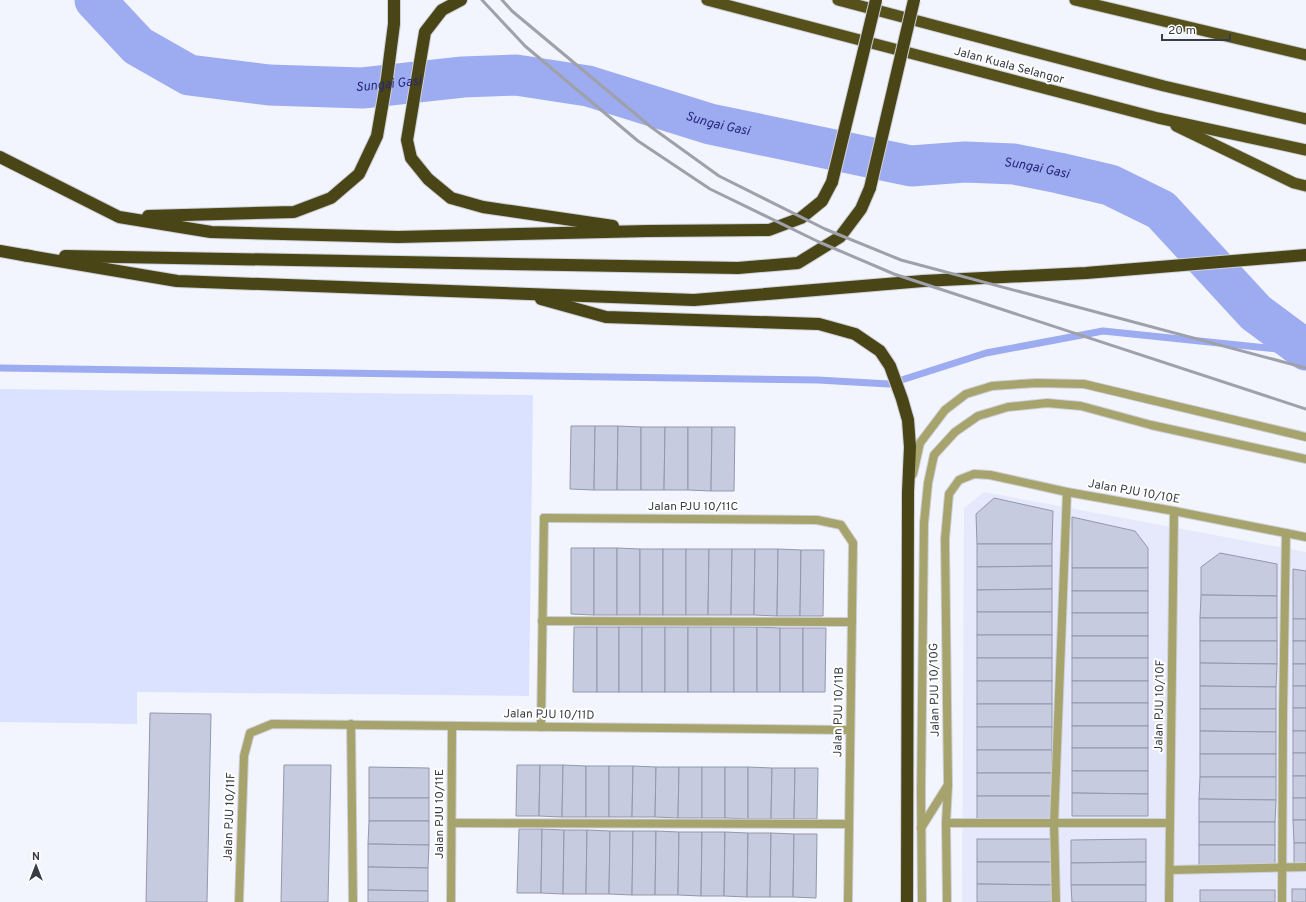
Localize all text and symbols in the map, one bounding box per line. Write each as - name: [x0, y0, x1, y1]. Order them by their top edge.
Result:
- scale bar: [1162, 16, 1230, 42]
- text: 20 m: [1168, 23, 1196, 39]
- street label: Jalan Kuala Selangor: [952, 44, 1066, 88]
- water label: Sungai Gasi: [355, 73, 423, 96]
- water label: Sungai Gasi: [683, 109, 752, 140]
- water label: Sungai Gasi: [1004, 156, 1071, 183]
- street label: Jalan PJU 10/10E: [1087, 476, 1181, 508]
- street label: Jalan PJU 10/11C: [648, 499, 739, 515]
- street label: Jalan PJU 10/10G: [926, 643, 944, 737]
- street label: Jalan PJU 10/10F: [1151, 659, 1169, 753]
- street label: Jalan PJU 10/11B: [830, 666, 848, 757]
- street label: Jalan PJU 10/11D: [503, 706, 595, 724]
- street label: Jalan PJU 10/11E: [432, 769, 448, 859]
- street label: Jalan PJU 10/11F: [220, 772, 240, 862]
- north arrow: [16, 846, 56, 886]
- text: N: [32, 850, 40, 864]

